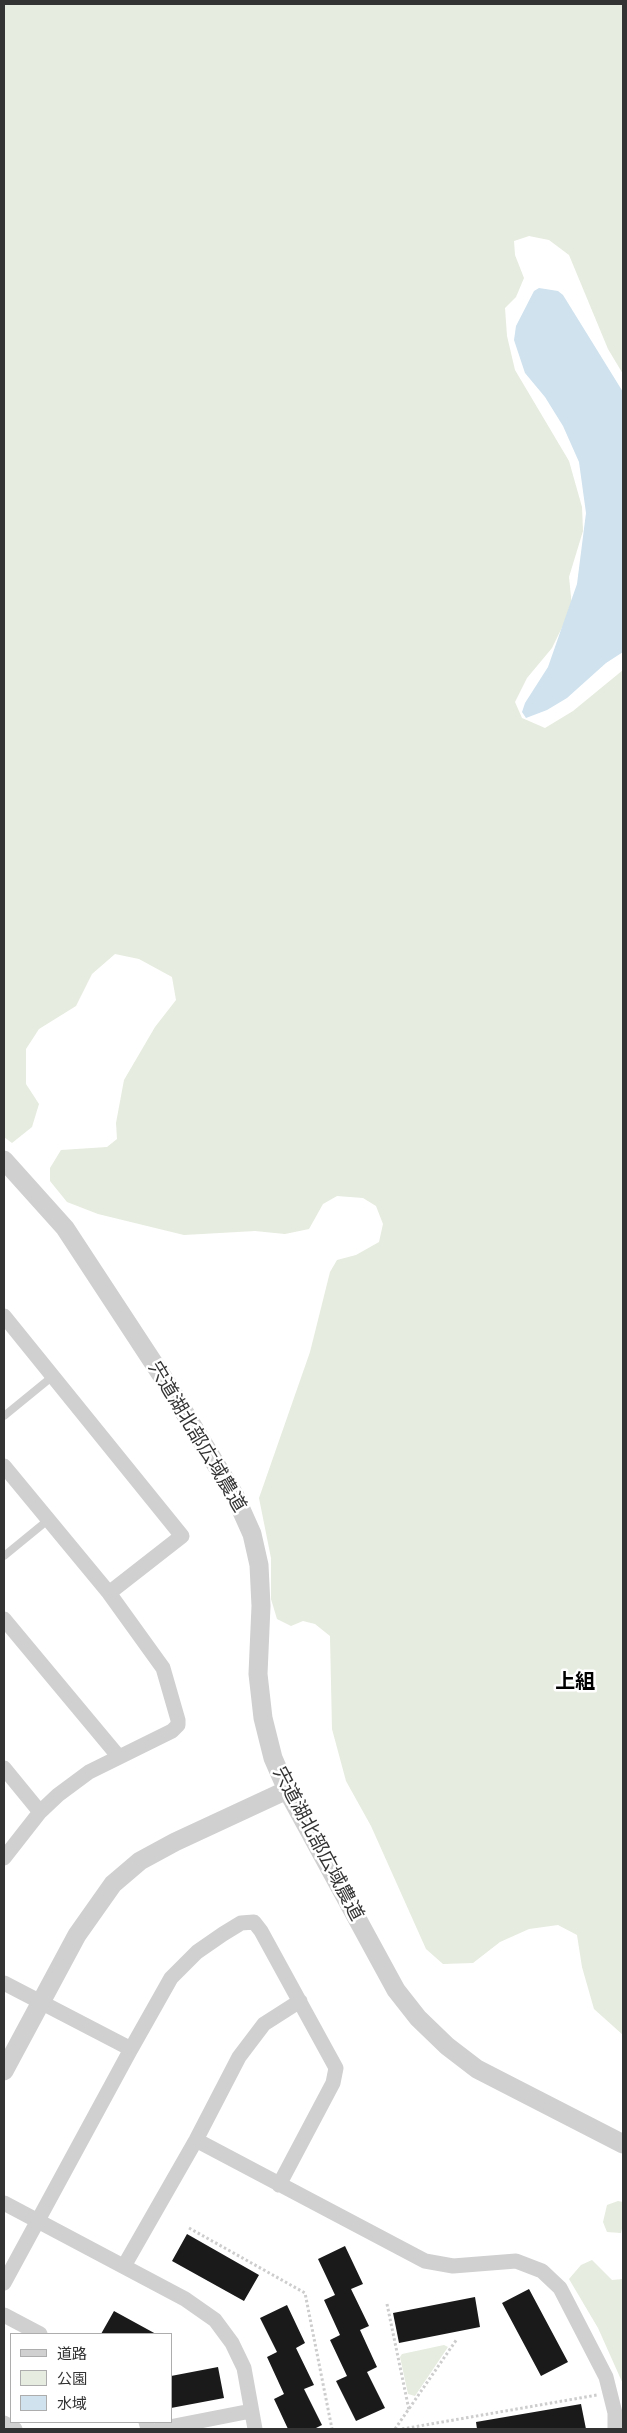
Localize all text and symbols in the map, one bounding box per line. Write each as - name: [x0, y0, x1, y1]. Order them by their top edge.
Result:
- street label: 宍道湖北部広域農道: [143, 1358, 251, 1516]
- district label: 上組: [555, 1670, 595, 1694]
- street label: 宍道湖北部広域農道: [268, 1763, 368, 1925]
- legend: [10, 2333, 172, 2423]
- text: 道路: [57, 2345, 87, 2363]
- text: 公園: [57, 2370, 87, 2388]
- text: 水域: [57, 2395, 87, 2413]

